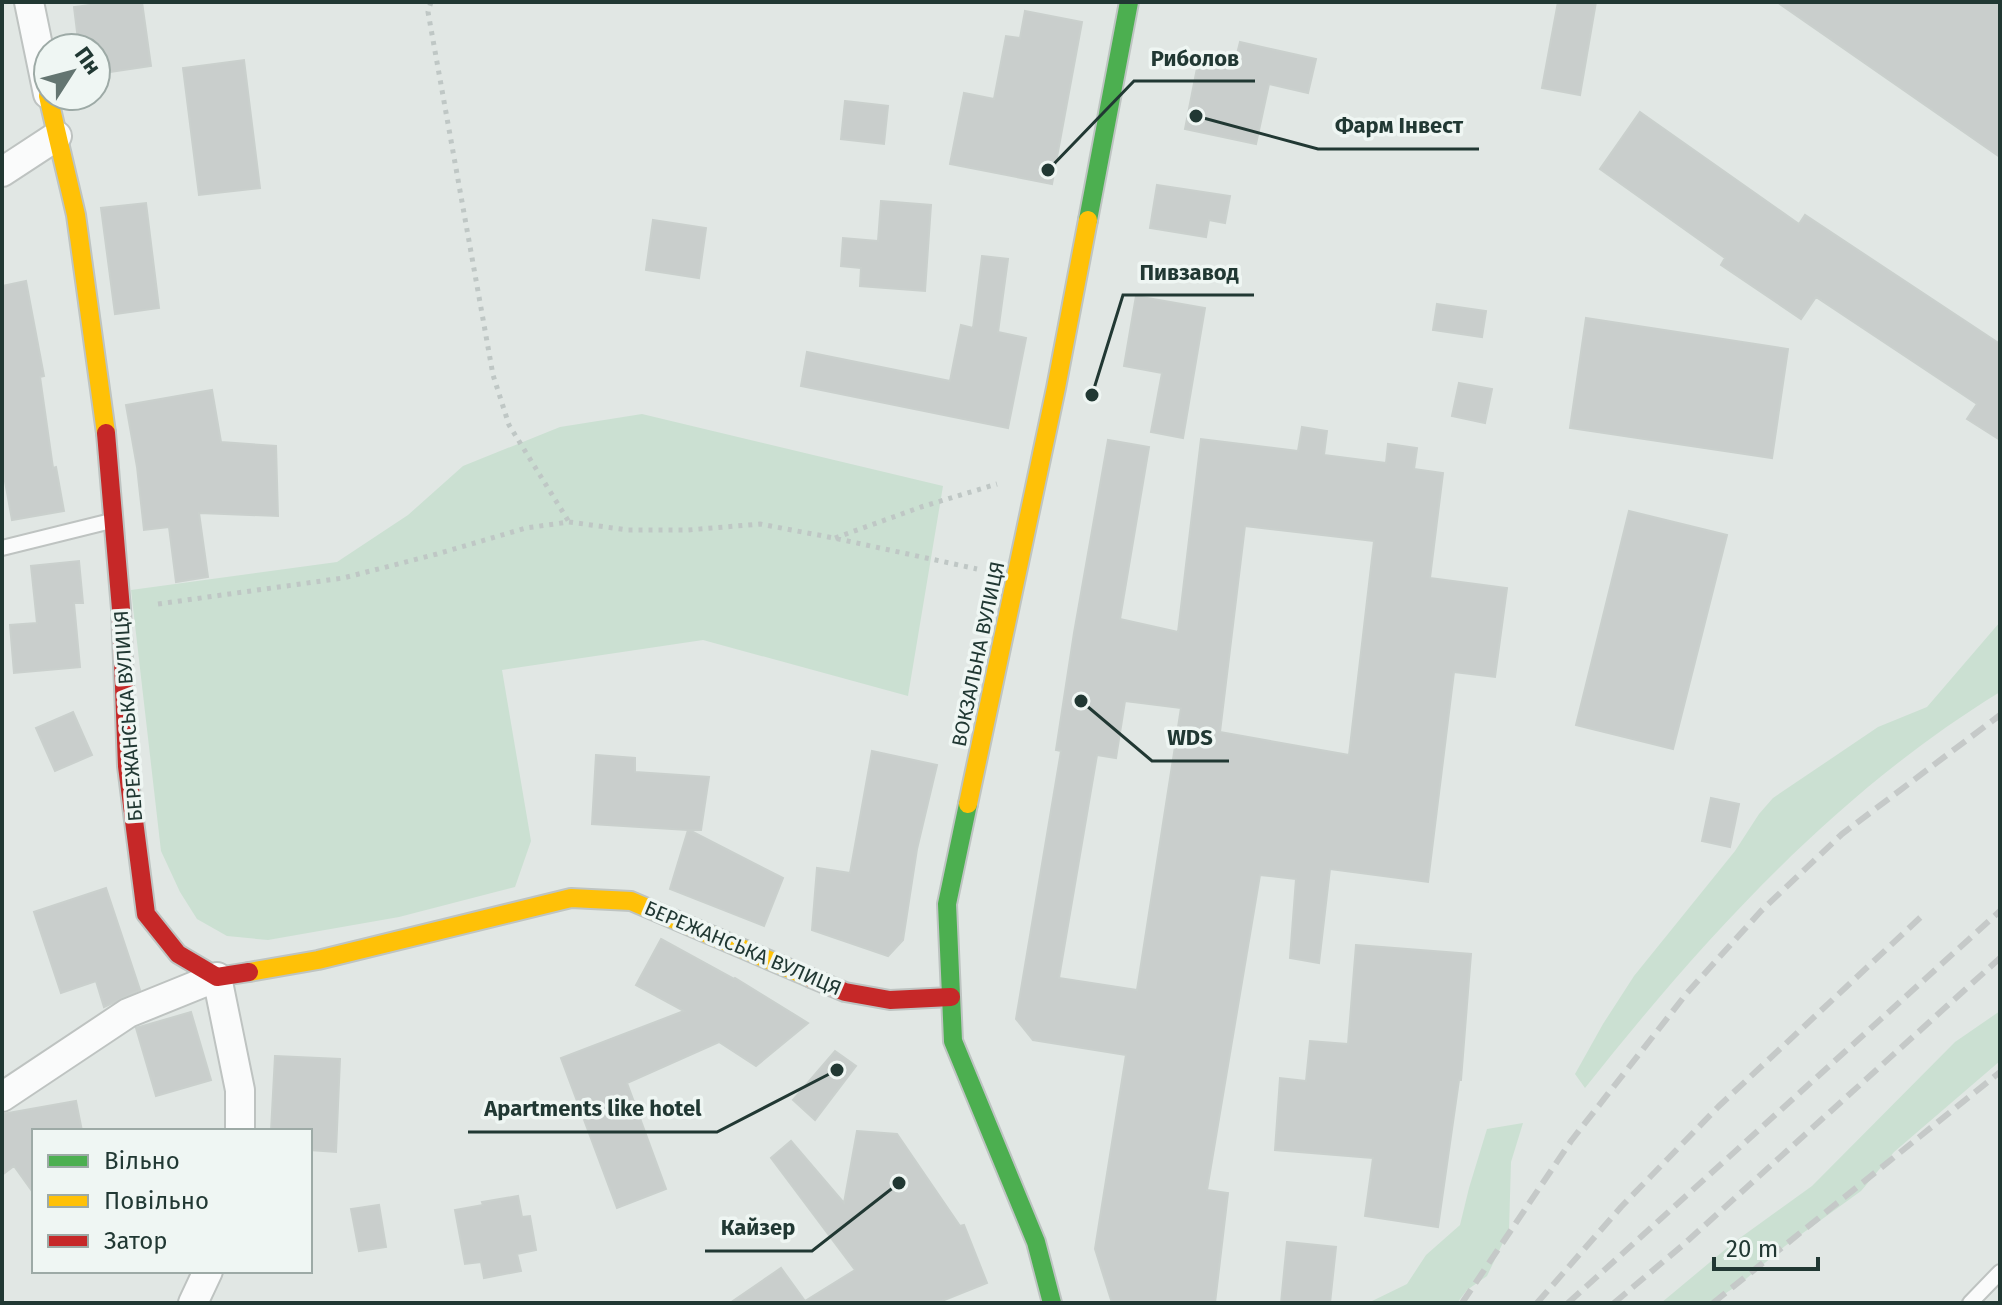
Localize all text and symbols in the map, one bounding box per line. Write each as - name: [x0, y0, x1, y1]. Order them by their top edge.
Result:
- north arrow: [32, 32, 112, 112]
- callout: Риболов: [1134, 35, 1255, 81]
- text: Пн: [69, 41, 107, 80]
- text: Риболов: [1151, 45, 1239, 72]
- callout: Фарм Інвест: [1318, 103, 1479, 149]
- text: Фарм Інвест: [1335, 112, 1464, 139]
- callout: Пивзавод: [1123, 249, 1254, 295]
- text: Пивзавод: [1139, 259, 1239, 286]
- street label: ВОКЗАЛЬНА ВУЛИЦЯ: [947, 559, 1009, 749]
- street label: БЕРЕЖАНСЬКА ВУЛИЦЯ: [109, 610, 147, 822]
- callout: WDS: [1152, 715, 1229, 761]
- text: WDS: [1167, 724, 1213, 751]
- street label: БЕРЕЖАНСЬКА ВУЛИЦЯ: [641, 896, 845, 1000]
- callout: Apartments like hotel: [468, 1086, 717, 1132]
- text: Apartments like hotel: [483, 1095, 702, 1122]
- legend: [32, 1129, 312, 1273]
- text: Вільно: [104, 1147, 180, 1175]
- text: Повільно: [104, 1187, 209, 1215]
- callout: Кайзер: [705, 1205, 812, 1251]
- text: Кайзер: [721, 1214, 795, 1241]
- scale bar: [1714, 1221, 1818, 1271]
- text: Затор: [104, 1227, 168, 1255]
- text: 20 m: [1726, 1235, 1778, 1263]

